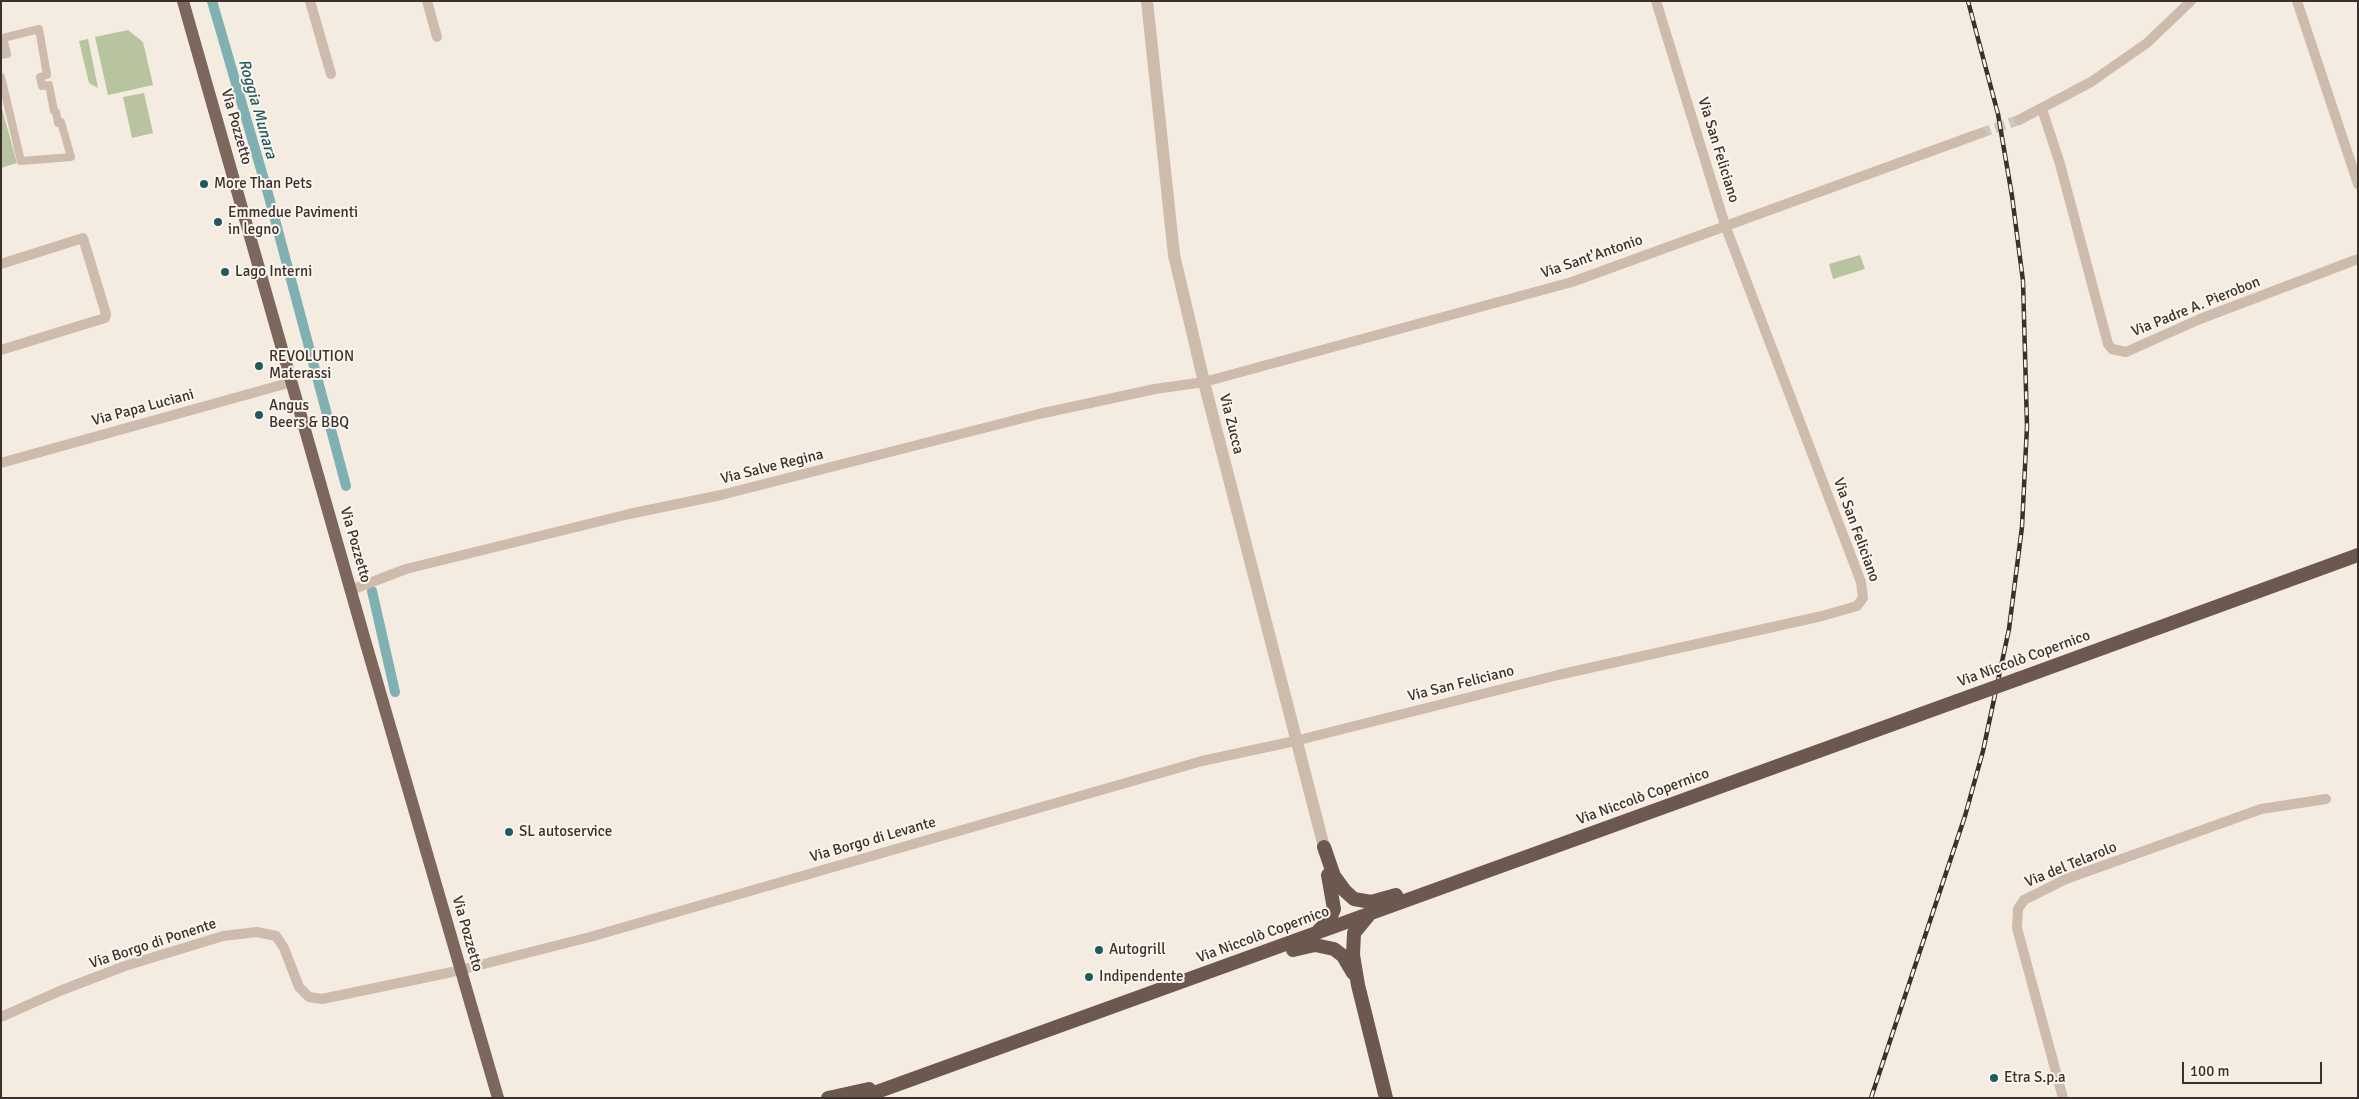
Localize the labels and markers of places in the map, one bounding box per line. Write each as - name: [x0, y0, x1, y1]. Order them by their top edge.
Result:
- place label: More Than Pets: [214, 175, 312, 193]
- marker: More Than Pets: [198, 178, 210, 190]
- place label: Emmedue Pavimenti in legno: [228, 204, 358, 239]
- marker: Emmedue Pavimenti in legno: [212, 216, 224, 228]
- place label: Lago Interni: [235, 263, 312, 281]
- marker: Lago Interni: [219, 266, 231, 278]
- place label: REVOLUTION Materassi: [269, 348, 354, 383]
- marker: REVOLUTION Materassi: [253, 360, 265, 372]
- place label: Angus Beers & BBQ: [269, 397, 349, 432]
- marker: Angus Beers & BBQ: [253, 409, 265, 421]
- place label: SL autoservice: [519, 823, 612, 841]
- marker: SL autoservice: [503, 826, 515, 838]
- place label: Autogrill: [1109, 941, 1166, 959]
- marker: Autogrill: [1093, 944, 1105, 956]
- place label: Indipendente: [1099, 968, 1183, 986]
- marker: Indipendente: [1083, 971, 1095, 983]
- place label: Etra S.p.a: [2004, 1069, 2066, 1087]
- marker: Etra S.p.a: [1988, 1072, 2000, 1084]

